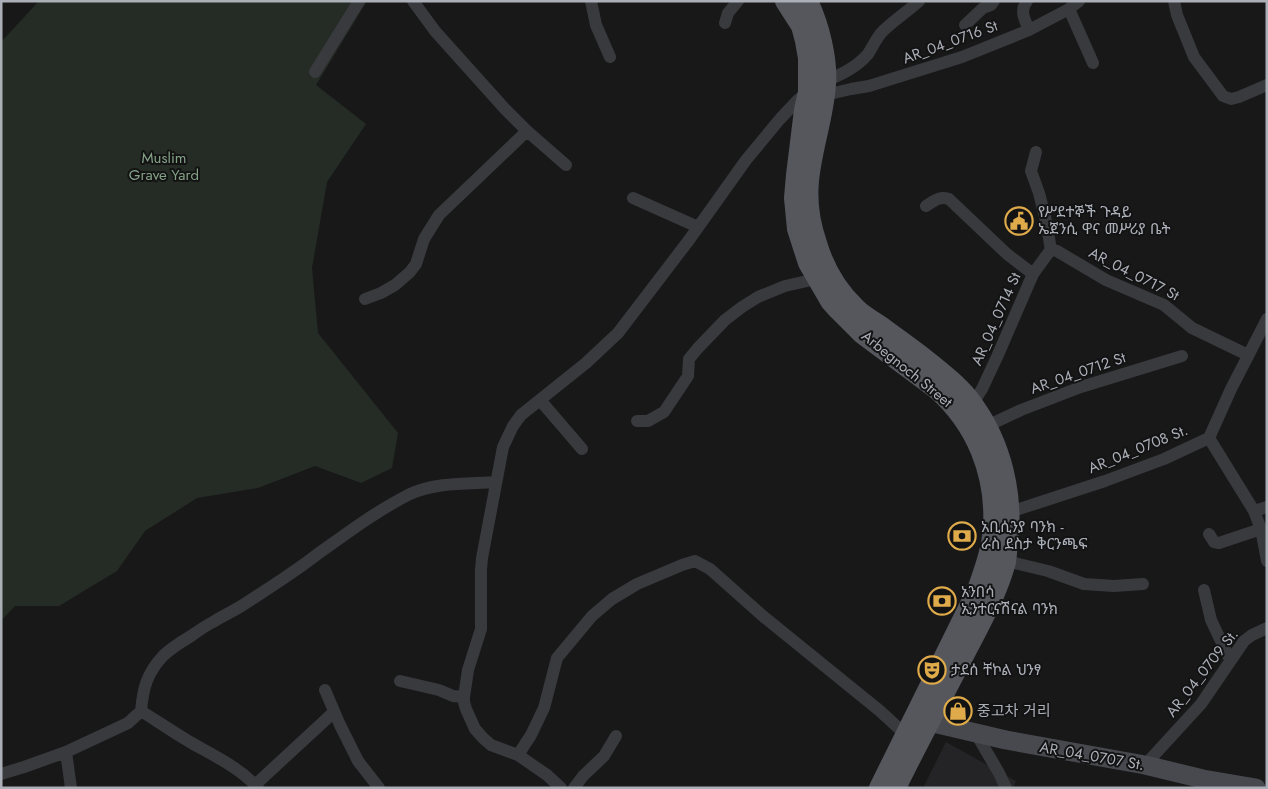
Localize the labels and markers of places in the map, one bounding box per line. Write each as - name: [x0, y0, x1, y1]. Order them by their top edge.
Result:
- place label: የሥደተኞች ጉዳይ ኤጀንሲ ዋና መሥሪያ ቤት: [1038, 201, 1171, 240]
- public building icon: የሥደተኞች ጉዳይ ኤጀንሲ ዋና መሥሪያ ቤት: [1004, 206, 1034, 236]
- place label: አቢሲንያ ባንክ - ራስ ደስታ ቅርንጫፍ: [981, 516, 1088, 555]
- bank icon: አቢሲንያ ባንክ - ራስ ደስታ ቅርንጫፍ: [947, 521, 977, 551]
- place label: አንበሳ ኢንተርናሽናል ባንክ: [961, 581, 1058, 620]
- bank icon: አንበሳ ኢንተርናሽናል ባንክ: [927, 586, 957, 616]
- theatre icon: ታደሰ ቸኮል ህንፃ: [917, 655, 947, 685]
- place label: ታደሰ ቸኮል ህንፃ: [951, 659, 1041, 681]
- shop icon: 중고차 거리: [943, 696, 973, 726]
- place label: 중고차 거리: [977, 700, 1051, 722]

